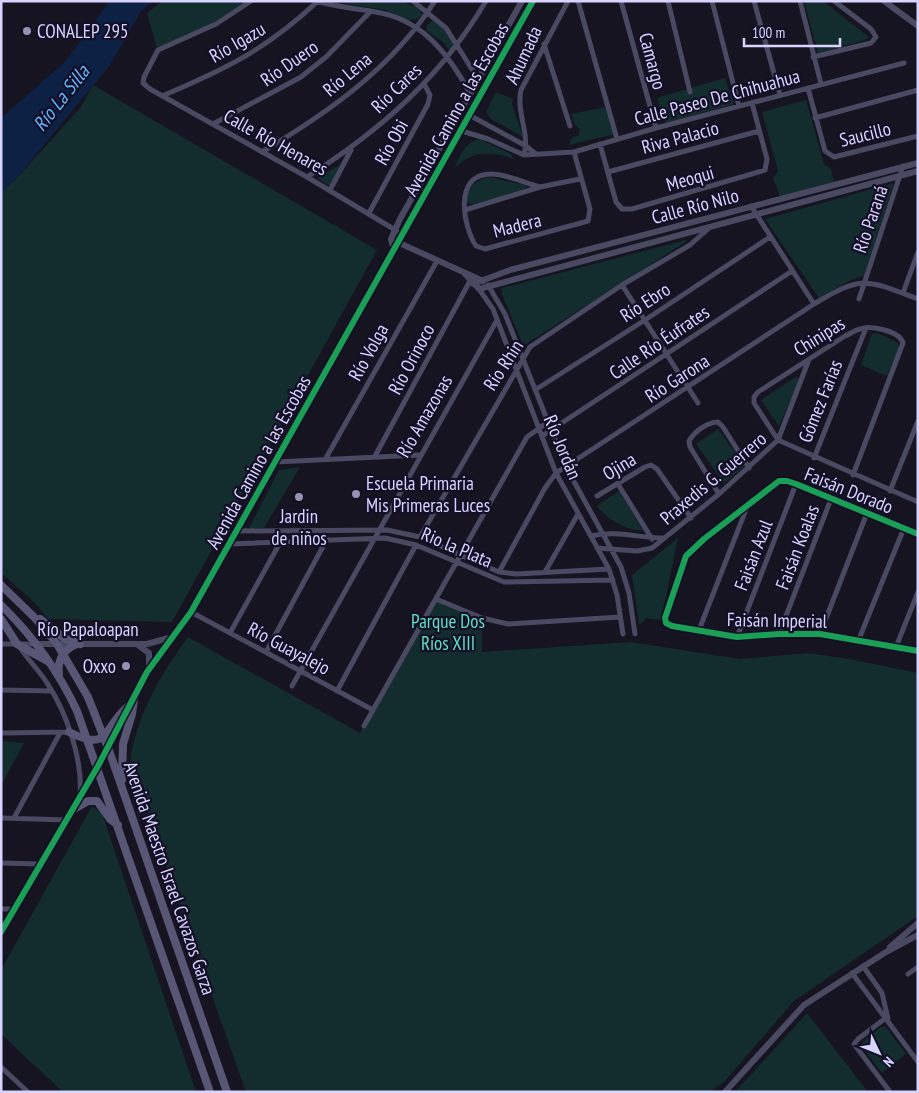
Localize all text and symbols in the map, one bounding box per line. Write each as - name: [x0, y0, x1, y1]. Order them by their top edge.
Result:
- scale bar: [744, 15, 840, 47]
- street label: Río Igazu: [205, 16, 269, 68]
- street label: Avenida Camino a las Escobas: [398, 18, 514, 200]
- place label: CONALEP 295: [37, 19, 129, 43]
- street label: Ahumada: [499, 22, 547, 88]
- text: 100 m: [752, 23, 785, 42]
- marker: CONALEP 295: [21, 25, 33, 37]
- street label: Camargo: [634, 30, 672, 92]
- street label: Río Duero: [256, 35, 322, 91]
- street label: Río Lena: [318, 47, 376, 101]
- street label: Río Cares: [366, 58, 426, 118]
- water label: Río La Silla: [27, 59, 96, 136]
- street label: Calle Paseo De Chihuahua: [632, 63, 802, 131]
- street label: Calle Río Henares: [220, 103, 332, 181]
- street label: Río Obi: [369, 115, 413, 169]
- street label: Riva Palacio: [639, 115, 721, 159]
- street label: Saucillo: [837, 116, 893, 152]
- street label: Meoqui: [663, 160, 717, 196]
- street label: Río Paraná: [847, 182, 893, 256]
- street label: Calle Río Nilo: [649, 183, 741, 229]
- street label: Madera: [491, 207, 543, 243]
- street label: Río Ebro: [615, 277, 675, 327]
- street label: Calle Río Éufrates: [604, 300, 714, 384]
- street label: Chinipas: [789, 311, 849, 361]
- street label: Río Volga: [343, 319, 393, 385]
- street label: Río Orinoco: [382, 320, 440, 398]
- street label: Río Rhin: [478, 335, 528, 395]
- street label: Río Garona: [640, 348, 714, 408]
- street label: Gómez Farías: [793, 356, 847, 446]
- street label: Avenida Camino a las Escobas: [200, 371, 316, 553]
- street label: Río Amazonas: [391, 371, 457, 461]
- street label: Río Jordán: [539, 411, 587, 483]
- street label: Praxedis G. Guerrero: [655, 427, 771, 529]
- street label: Ojina: [598, 447, 640, 485]
- street label: Faisán Dorado: [801, 461, 897, 519]
- place label: Escuela Primaria Mis Primeras Luces: [366, 471, 490, 517]
- marker: Escuela Primaria Mis Primeras Luces: [350, 488, 362, 500]
- marker: Jardin de niños: [293, 491, 305, 503]
- street label: Faisán Koalas: [770, 501, 824, 593]
- place label: Jardin de niños: [271, 504, 327, 550]
- street label: Faisán Azul: [729, 516, 778, 594]
- street label: Rio la Plata: [418, 521, 496, 573]
- street label: Faisán Imperial: [727, 607, 828, 633]
- park label: Parque Dos Ríos XIII: [411, 609, 485, 655]
- street label: Río Guayalejo: [244, 616, 334, 680]
- street label: Río Papaloapan: [37, 617, 139, 641]
- place label: Oxxo: [83, 654, 116, 678]
- marker: Oxxo: [120, 660, 132, 672]
- street label: Avenida Maestro Israel Cavazos Garza: [119, 758, 221, 998]
- north arrow: [854, 1028, 904, 1078]
- text: N: [879, 1053, 898, 1071]

